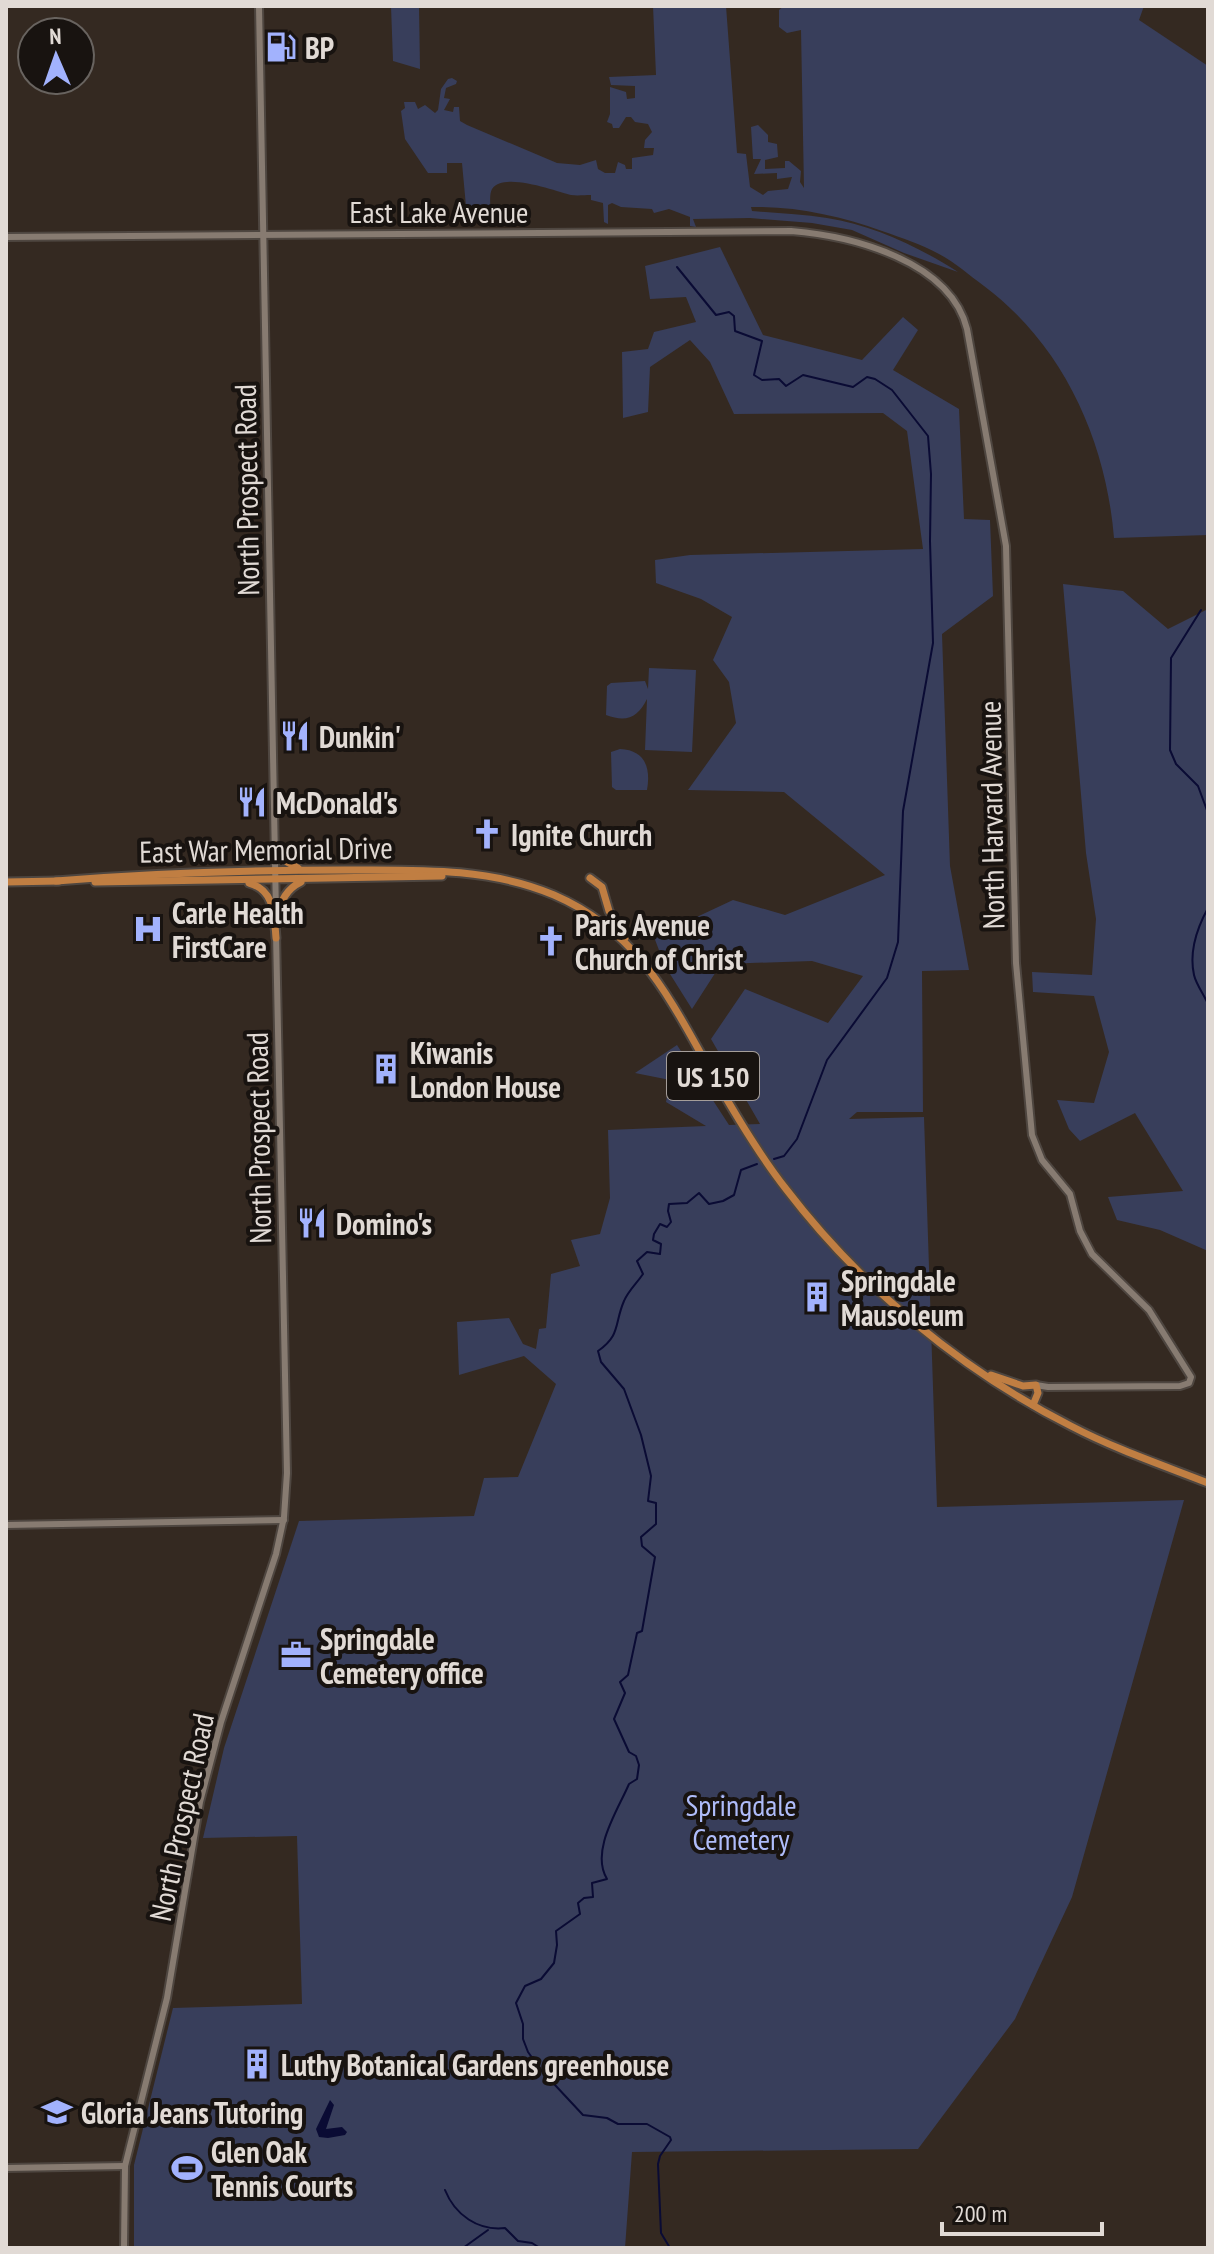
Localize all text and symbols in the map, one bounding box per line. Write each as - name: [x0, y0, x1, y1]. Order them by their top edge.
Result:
- north arrow: [16, 16, 96, 96]
- text: N: [49, 22, 62, 50]
- place label: BP: [305, 28, 334, 67]
- fuel station icon: BP: [264, 30, 298, 64]
- street label: East Lake Avenue: [350, 192, 528, 231]
- street label: North Prospect Road: [225, 384, 267, 596]
- street label: North Harvard Avenue: [970, 700, 1012, 930]
- place label: Dunkin': [319, 717, 401, 756]
- restaurant icon: Dunkin': [278, 719, 312, 753]
- place label: McDonald's: [276, 783, 397, 822]
- restaurant icon: McDonald's: [235, 785, 269, 819]
- place label: Ignite Church: [511, 815, 652, 854]
- church icon: Ignite Church: [470, 817, 504, 851]
- street label: East War Memorial Drive: [139, 827, 393, 871]
- place label: Carle Health FirstCare: [172, 893, 304, 966]
- place label: Paris Avenue Church of Christ: [575, 905, 744, 978]
- hospital icon: Carle Health FirstCare: [131, 912, 165, 946]
- church icon: Paris Avenue Church of Christ: [534, 924, 568, 958]
- street label: North Prospect Road: [237, 1032, 279, 1244]
- place label: Kiwanis London House: [410, 1033, 561, 1106]
- building icon: Kiwanis London House: [369, 1052, 403, 1086]
- road number: US 150: [667, 1052, 759, 1100]
- place label: Domino's: [336, 1204, 432, 1243]
- restaurant icon: Domino's: [295, 1206, 329, 1240]
- place label: Springdale Mausoleum: [841, 1261, 964, 1334]
- building icon: Springdale Mausoleum: [800, 1280, 834, 1314]
- place label: Springdale Cemetery office: [320, 1619, 484, 1692]
- office icon: Springdale Cemetery office: [279, 1638, 313, 1672]
- street label: North Prospect Road: [140, 1709, 222, 1925]
- park label: Springdale Cemetery: [685, 1785, 797, 1858]
- place label: Luthy Botanical Gardens greenhouse: [281, 2045, 669, 2084]
- building icon: Luthy Botanical Gardens greenhouse: [240, 2047, 274, 2081]
- place label: Gloria Jeans Tutoring: [81, 2093, 303, 2132]
- school or university icon: Gloria Jeans Tutoring: [40, 2095, 74, 2129]
- place label: Glen Oak Tennis Courts: [211, 2132, 353, 2205]
- sports icon: Glen Oak Tennis Courts: [170, 2151, 204, 2185]
- scale bar: [942, 2186, 1102, 2236]
- text: 200 m: [954, 2198, 1007, 2229]

